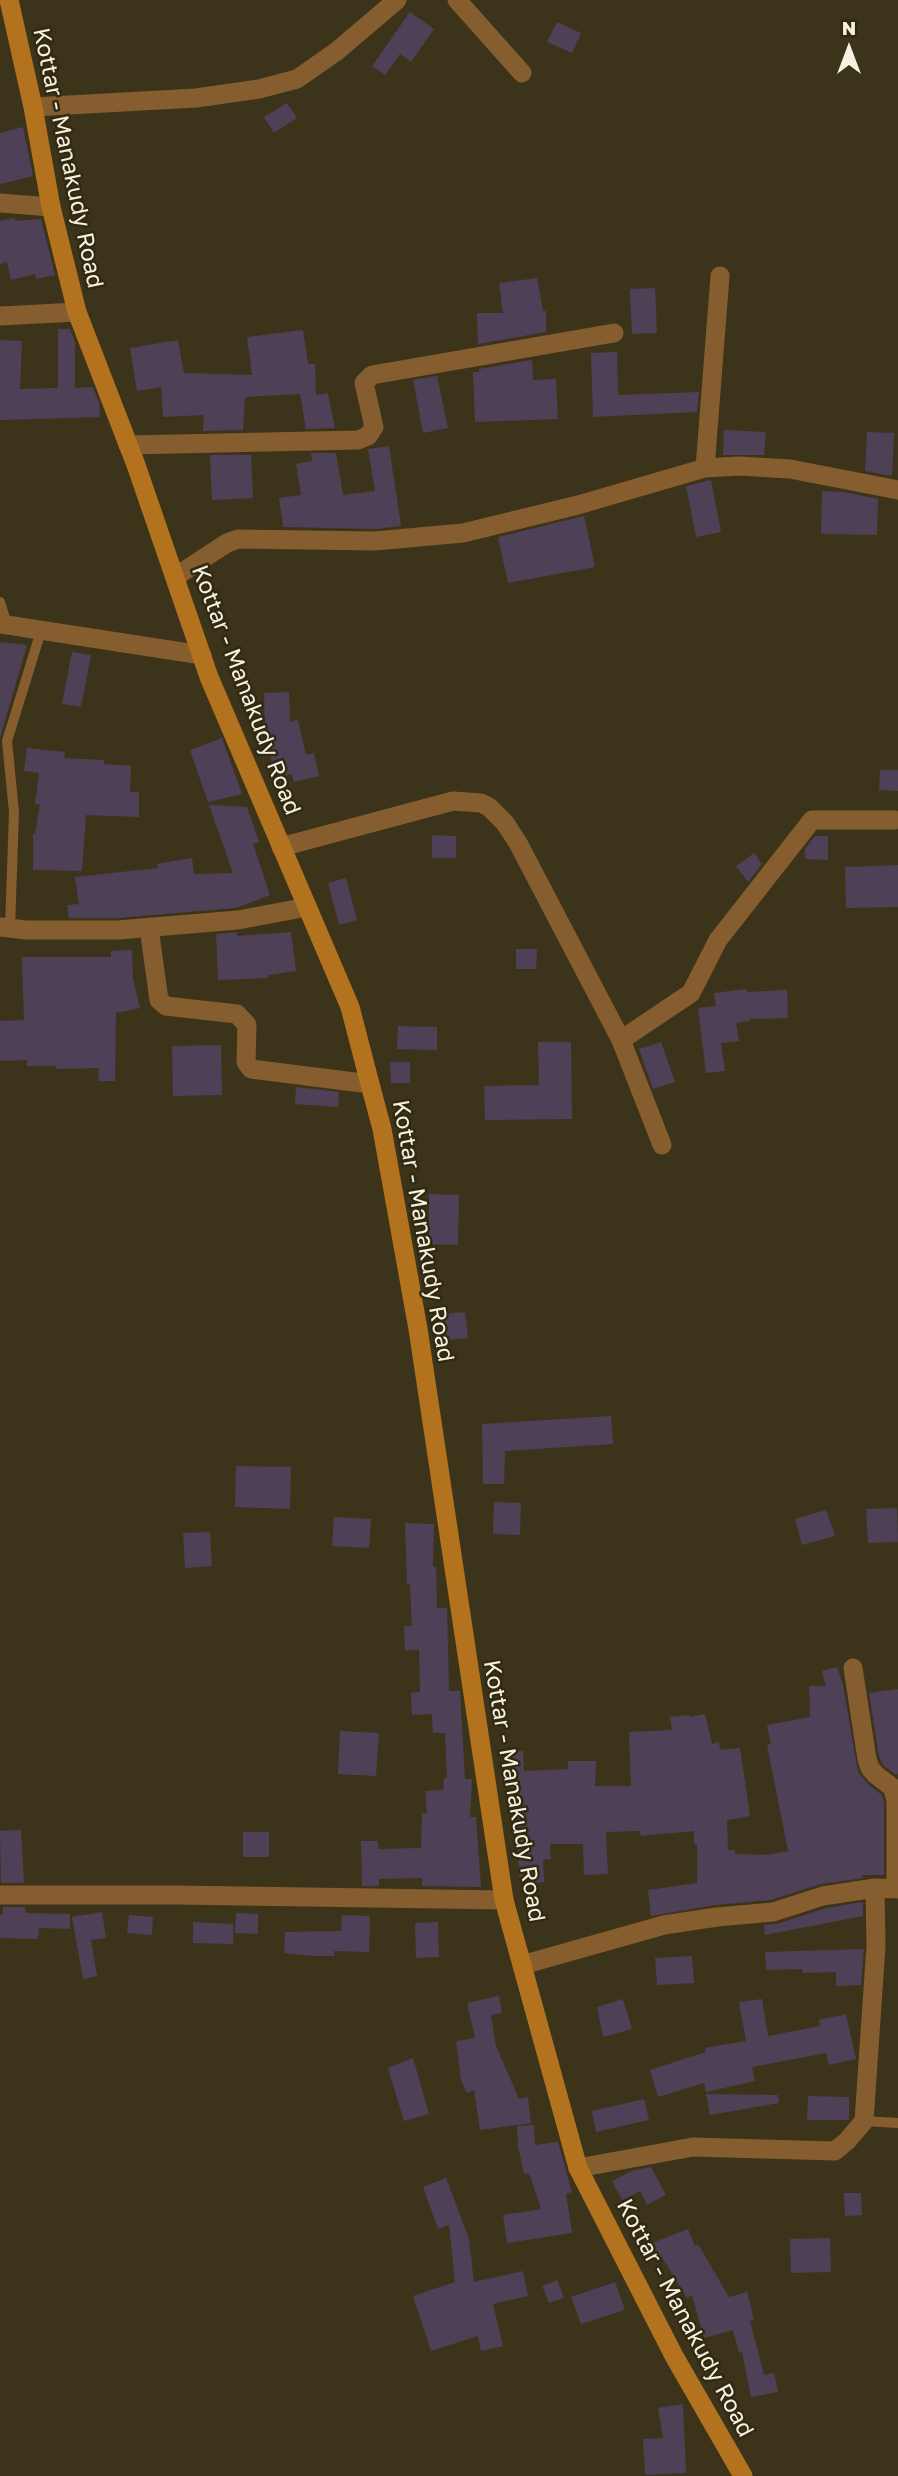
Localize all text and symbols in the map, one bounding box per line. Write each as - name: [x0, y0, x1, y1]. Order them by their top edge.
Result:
- north arrow: [814, 14, 884, 84]
- text: N: [842, 16, 856, 39]
- street label: Kottar - Manakudy Road: [27, 25, 109, 291]
- street label: Kottar - Manakudy Road: [186, 561, 306, 819]
- street label: Kottar - Manakudy Road: [386, 1098, 460, 1364]
- street label: Kottar - Manakudy Road: [477, 1658, 551, 1924]
- street label: Kottar - Manakudy Road: [610, 2194, 760, 2442]

